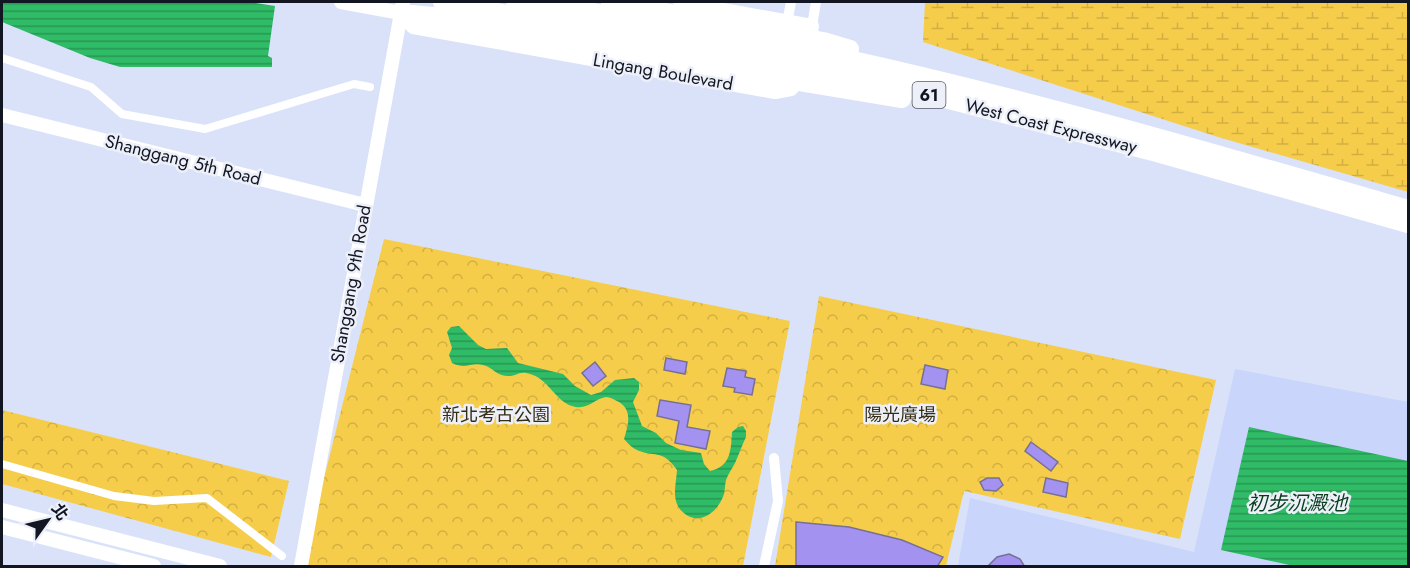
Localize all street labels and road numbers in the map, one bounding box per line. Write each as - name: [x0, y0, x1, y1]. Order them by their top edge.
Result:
- street label: Lingang Boulevard: [591, 47, 735, 97]
- road number: 61: [912, 82, 946, 108]
- street label: West Coast Expressway: [962, 92, 1140, 160]
- street label: Shanggang 5th Road: [102, 128, 264, 192]
- street label: Shanggang 9th Road: [324, 203, 378, 365]

